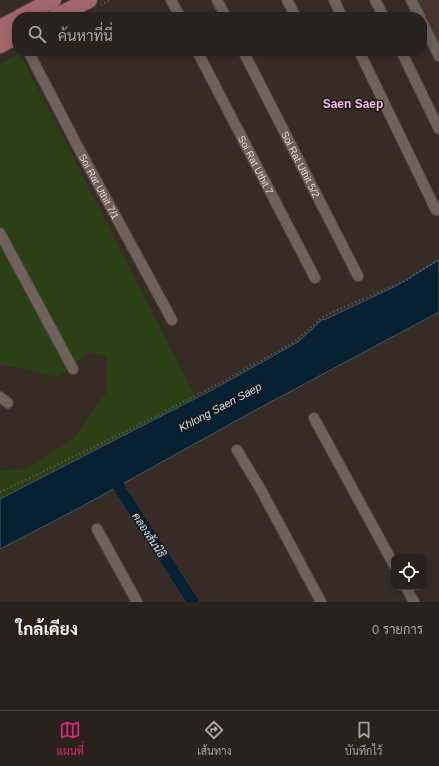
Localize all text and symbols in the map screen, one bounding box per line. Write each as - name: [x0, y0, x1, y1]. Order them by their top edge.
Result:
- search box: [12, 12, 427, 56]
- icon: search: [26, 23, 48, 45]
- text: ค้นหาที่นี่: [58, 27, 113, 44]
- district label: Saen Saep: [323, 97, 383, 111]
- street label: Soi Rat Uthit 5/2: [279, 129, 322, 200]
- street label: Soi Rat Uthit 7: [236, 134, 276, 196]
- street label: Soi Rat Uthit 7/1: [77, 152, 121, 222]
- water label: Khlong Saen Saep: [177, 380, 263, 434]
- water label: คลองสันนิธิ: [130, 510, 169, 560]
- map controls: [391, 554, 427, 590]
- button: locate: [391, 554, 427, 590]
- text: ใกล้เคียง: [16, 620, 78, 639]
- text: 0 รายการ: [372, 622, 423, 637]
- tab: แผนที่: [57, 719, 84, 758]
- tab: เส้นทาง: [197, 719, 232, 758]
- tab: บันทึกไว้: [345, 719, 382, 758]

